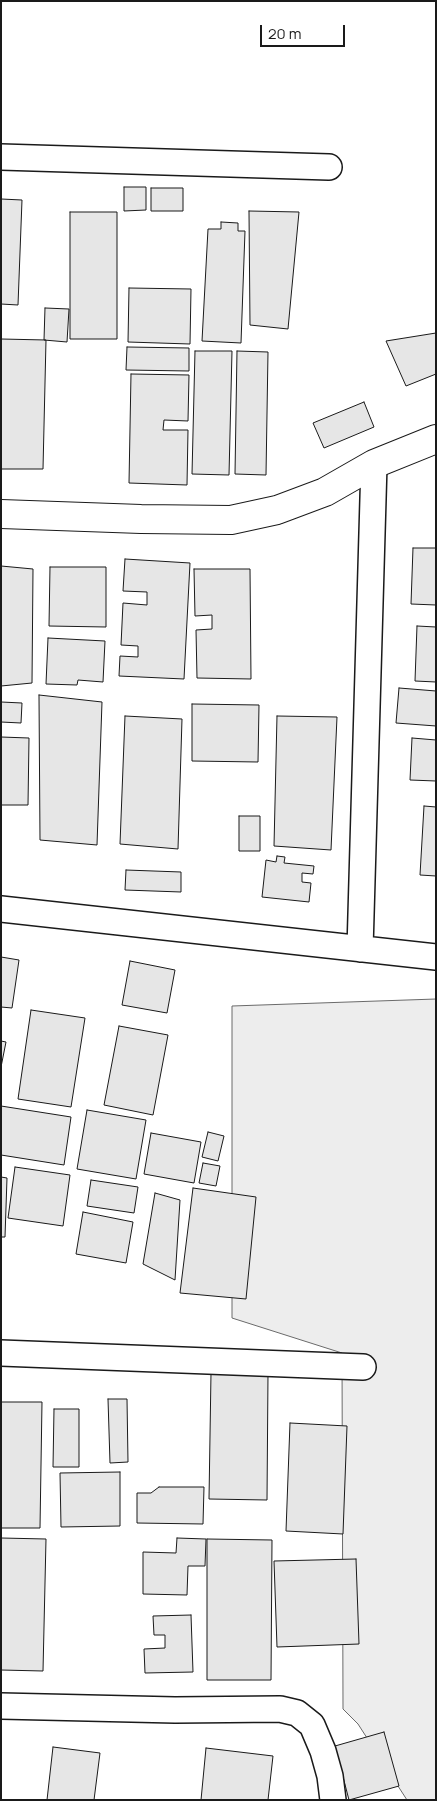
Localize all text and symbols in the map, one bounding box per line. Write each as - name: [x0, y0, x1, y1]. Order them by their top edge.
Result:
- scale bar: [262, 15, 347, 47]
- text: 20 m: [268, 23, 301, 44]

